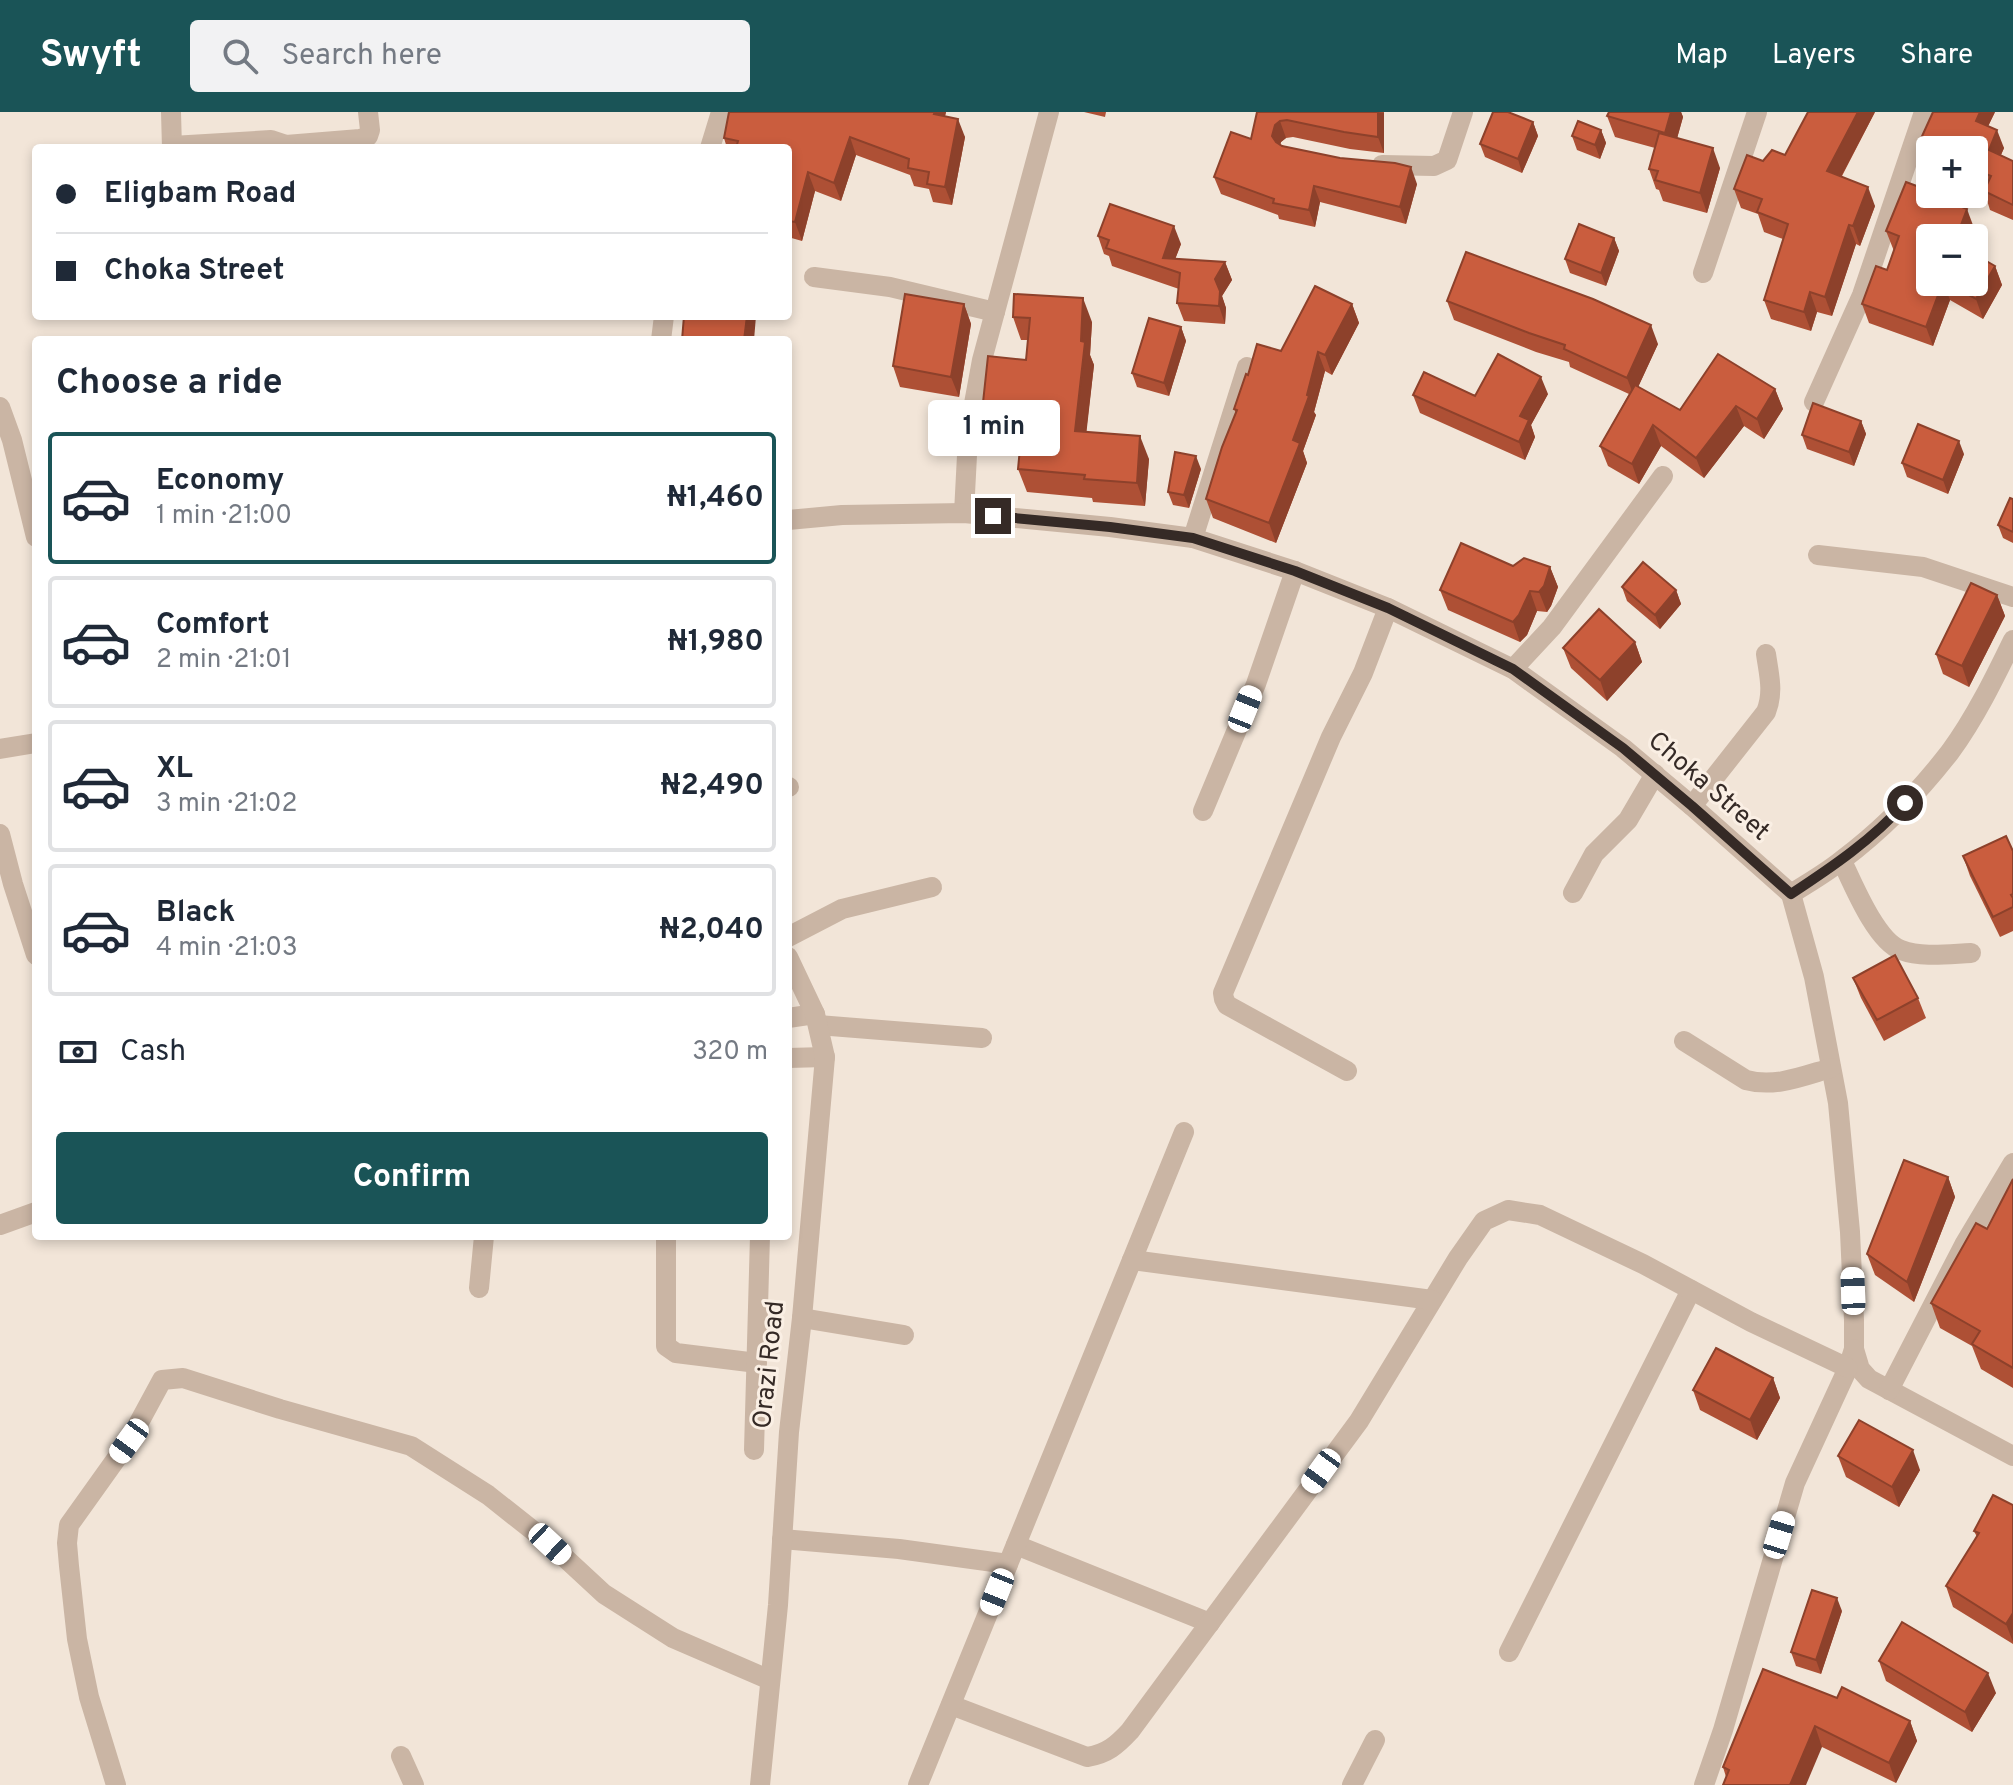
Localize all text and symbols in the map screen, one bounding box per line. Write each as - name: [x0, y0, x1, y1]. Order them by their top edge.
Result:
- search box: [190, 20, 750, 92]
- text: Swyft: [40, 32, 142, 81]
- icon: search: [218, 34, 262, 78]
- text: Search here: [282, 38, 442, 75]
- text: Map: [1675, 38, 1728, 74]
- text: Layers: [1772, 38, 1856, 74]
- text: Share: [1900, 38, 1973, 74]
- map controls: [1916, 136, 1988, 296]
- button: +: [1916, 136, 1988, 208]
- text: Eligbam Road: [104, 176, 296, 213]
- button: −: [1916, 224, 1988, 296]
- text: Choka Street: [104, 253, 285, 290]
- text: Choose a ride: [56, 361, 282, 407]
- callout: 1 min: [927, 400, 1059, 456]
- text: 1 min: [963, 411, 1025, 444]
- icon: car: [60, 462, 132, 534]
- text: Economy: [156, 463, 284, 500]
- text: ₦1,460: [667, 480, 764, 517]
- route end: [975, 498, 1011, 534]
- text: 1 min · 21:00: [156, 500, 292, 533]
- icon: car: [60, 606, 132, 678]
- text: Comfort: [156, 607, 269, 644]
- text: ₦1,980: [668, 624, 764, 661]
- text: 2 min · 21:01: [156, 644, 291, 677]
- car: [1225, 682, 1265, 736]
- street label: Choka Street: [1640, 725, 1776, 849]
- icon: car: [60, 750, 132, 822]
- text: XL: [156, 751, 193, 788]
- text: ₦2,490: [661, 768, 764, 805]
- route start: [1887, 785, 1923, 821]
- text: 3 min · 21:02: [156, 788, 297, 821]
- icon: car: [60, 894, 132, 966]
- text: Black: [156, 895, 235, 932]
- text: ₦2,040: [659, 912, 764, 949]
- text: 4 min · 21:03: [156, 932, 298, 965]
- icon: cash: [56, 1030, 100, 1074]
- text: Cash: [120, 1034, 186, 1071]
- text: 320 m: [692, 1036, 768, 1069]
- button: Confirm: [56, 1132, 768, 1224]
- car: [1840, 1267, 1866, 1315]
- street label: Orazi Road: [747, 1299, 793, 1431]
- car: [105, 1415, 153, 1467]
- car: [1297, 1445, 1345, 1497]
- car: [1761, 1509, 1797, 1561]
- car: [524, 1519, 576, 1569]
- car: [977, 1565, 1017, 1619]

